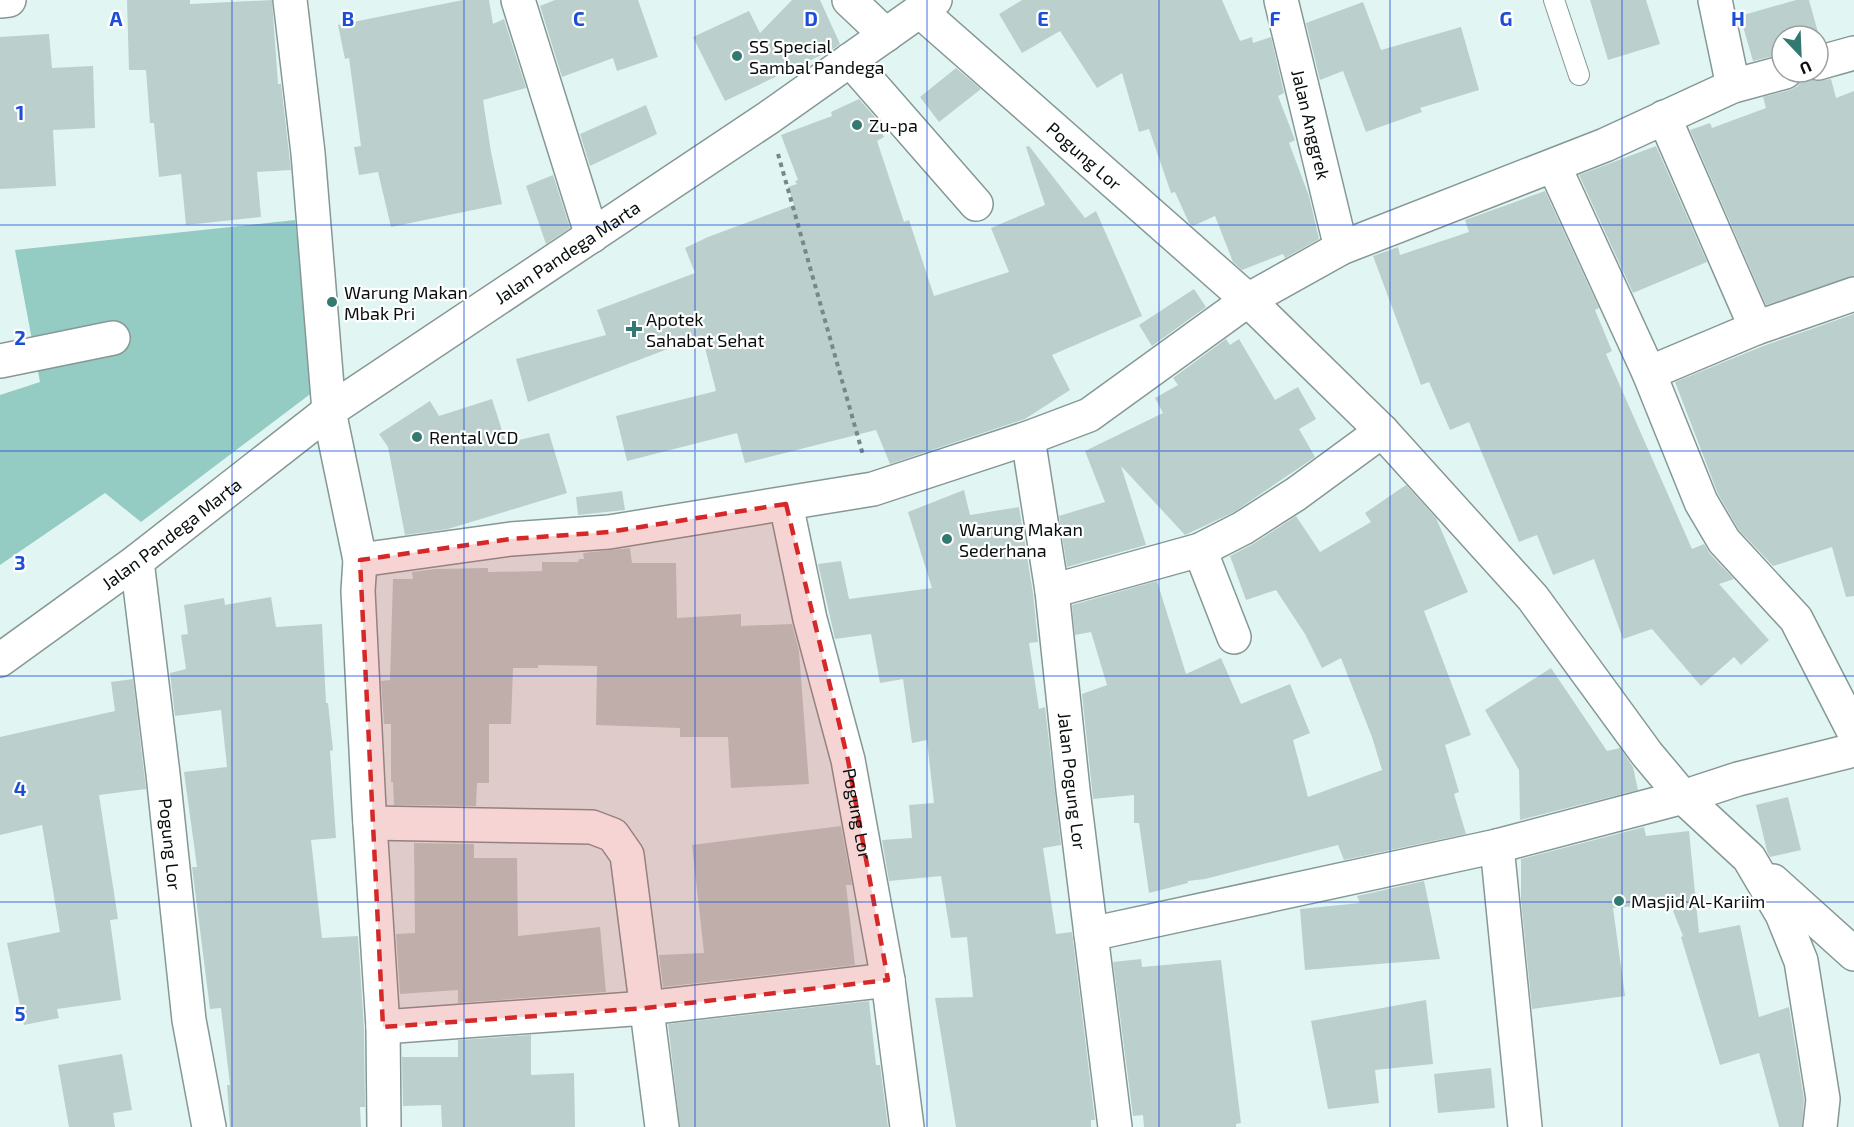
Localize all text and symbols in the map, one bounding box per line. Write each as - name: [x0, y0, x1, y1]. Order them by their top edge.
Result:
- text: A: [109, 6, 123, 30]
- text: B: [342, 6, 354, 30]
- text: C: [573, 6, 585, 30]
- text: D: [804, 6, 818, 30]
- text: E: [1037, 6, 1049, 30]
- text: F: [1269, 6, 1281, 30]
- text: G: [1500, 6, 1512, 30]
- text: H: [1731, 6, 1745, 30]
- north arrow: [1770, 24, 1830, 84]
- place label: SS Special Sambal Pandega: [749, 35, 885, 78]
- marker: SS Special Sambal Pandega: [730, 49, 744, 63]
- text: U: [1797, 57, 1815, 79]
- street label: Jalan Anggrek: [1287, 67, 1335, 182]
- text: 1: [16, 100, 24, 124]
- place label: Zu-pa: [869, 114, 918, 136]
- street label: Pogung Lor: [1042, 117, 1126, 195]
- marker: Zu-pa: [850, 118, 864, 132]
- street label: Jalan Pandega Marta: [490, 196, 644, 308]
- place label: Warung Makan Mbak Pri: [344, 281, 468, 324]
- marker: Warung Makan Mbak Pri: [325, 295, 339, 309]
- place label: Apotek Sahabat Sehat: [646, 308, 764, 351]
- marker: Apotek Sahabat Sehat: [627, 322, 641, 336]
- text: 2: [14, 325, 26, 349]
- place label: Rental VCD: [429, 426, 518, 448]
- marker: Rental VCD: [410, 430, 424, 444]
- street label: Jalan Pandega Marta: [97, 473, 245, 594]
- place label: Warung Makan Sederhana: [959, 518, 1083, 561]
- marker: Warung Makan Sederhana: [940, 532, 954, 546]
- text: 3: [14, 550, 26, 574]
- street label: Jalan Pogung Lor: [1054, 711, 1091, 851]
- street label: Pogung Lor: [839, 766, 877, 861]
- text: 4: [14, 776, 27, 800]
- street label: Pogung Lor: [155, 797, 186, 891]
- place label: Masjid Al-Kariim: [1631, 890, 1765, 912]
- marker: Masjid Al-Kariim: [1612, 894, 1626, 908]
- text: 5: [14, 1001, 26, 1025]

